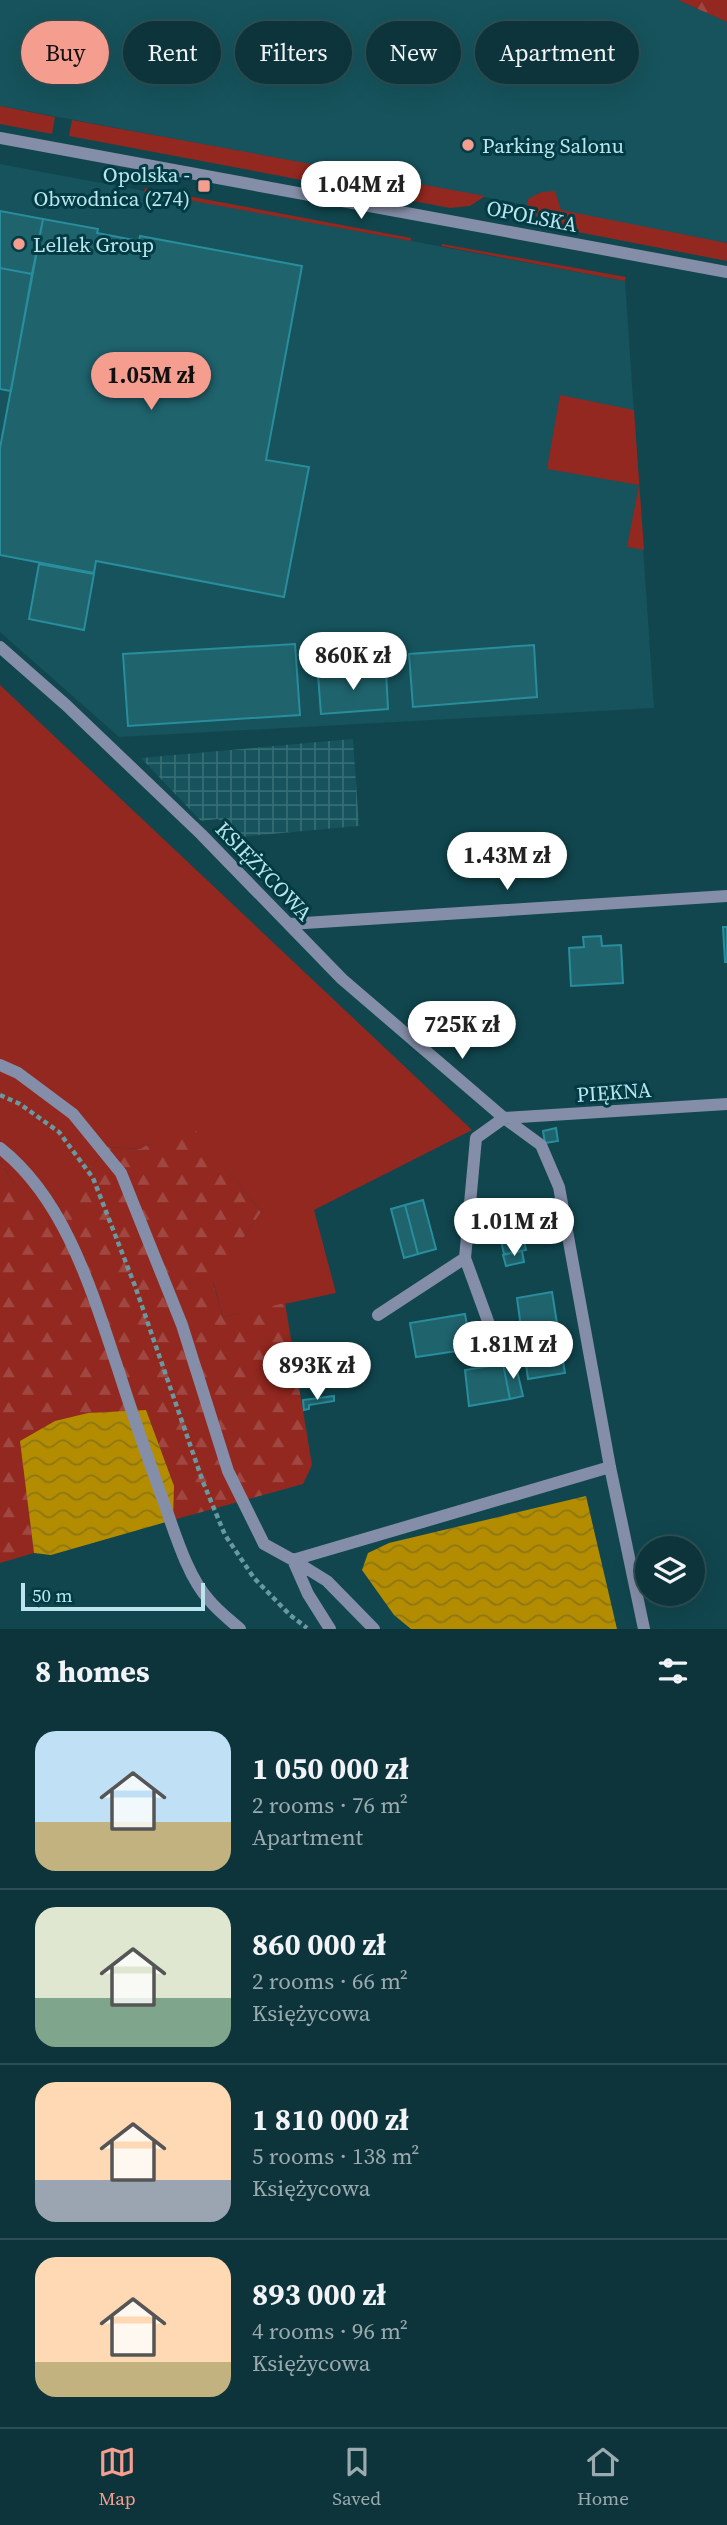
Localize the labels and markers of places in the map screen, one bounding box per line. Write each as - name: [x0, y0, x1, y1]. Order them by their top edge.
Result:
- place label: Parking Salonu: [482, 131, 624, 160]
- marker: Parking Salonu: [460, 137, 476, 153]
- place label: Opolska - Obwodnica (274): [33, 160, 190, 213]
- pin: 1.04M zł: [289, 162, 433, 221]
- marker: Opolska - Obwodnica (274): [196, 178, 212, 194]
- place label: Lellek Group: [33, 230, 154, 259]
- marker: Lellek Group: [11, 236, 27, 252]
- pin: 1.05M zł: [79, 352, 223, 412]
- pin: 860K zł: [288, 632, 418, 692]
- pin: 1.43M zł: [435, 832, 579, 892]
- pin: 725K zł: [397, 1002, 527, 1061]
- pin: 1.01M zł: [442, 1198, 586, 1258]
- pin: 1.81M zł: [441, 1322, 585, 1381]
- pin: 893K zł: [252, 1342, 382, 1402]

